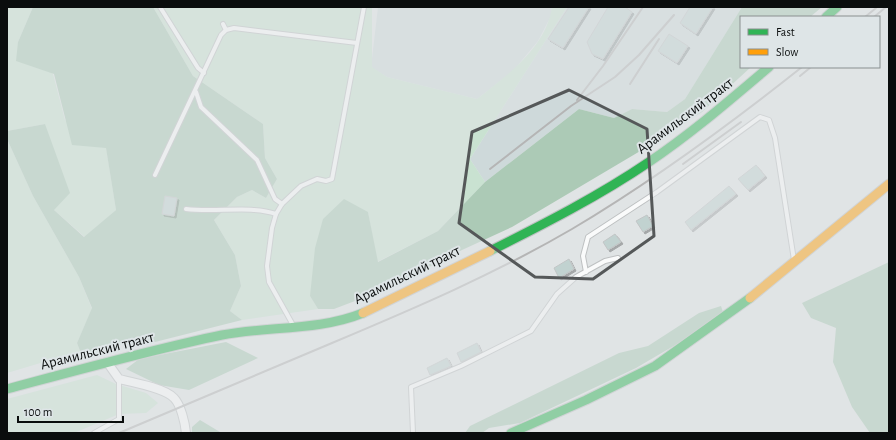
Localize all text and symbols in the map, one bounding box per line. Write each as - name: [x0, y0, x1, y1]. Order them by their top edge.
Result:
- legend: [740, 16, 880, 68]
- text: Fast: [776, 26, 795, 38]
- text: Slow: [776, 46, 798, 58]
- street label: Арамильский тракт: [634, 75, 736, 157]
- street label: Арамильский тракт: [352, 243, 463, 307]
- street label: Арамильский тракт: [39, 330, 156, 372]
- scale bar: [18, 398, 123, 424]
- text: 100 m: [24, 406, 52, 418]

